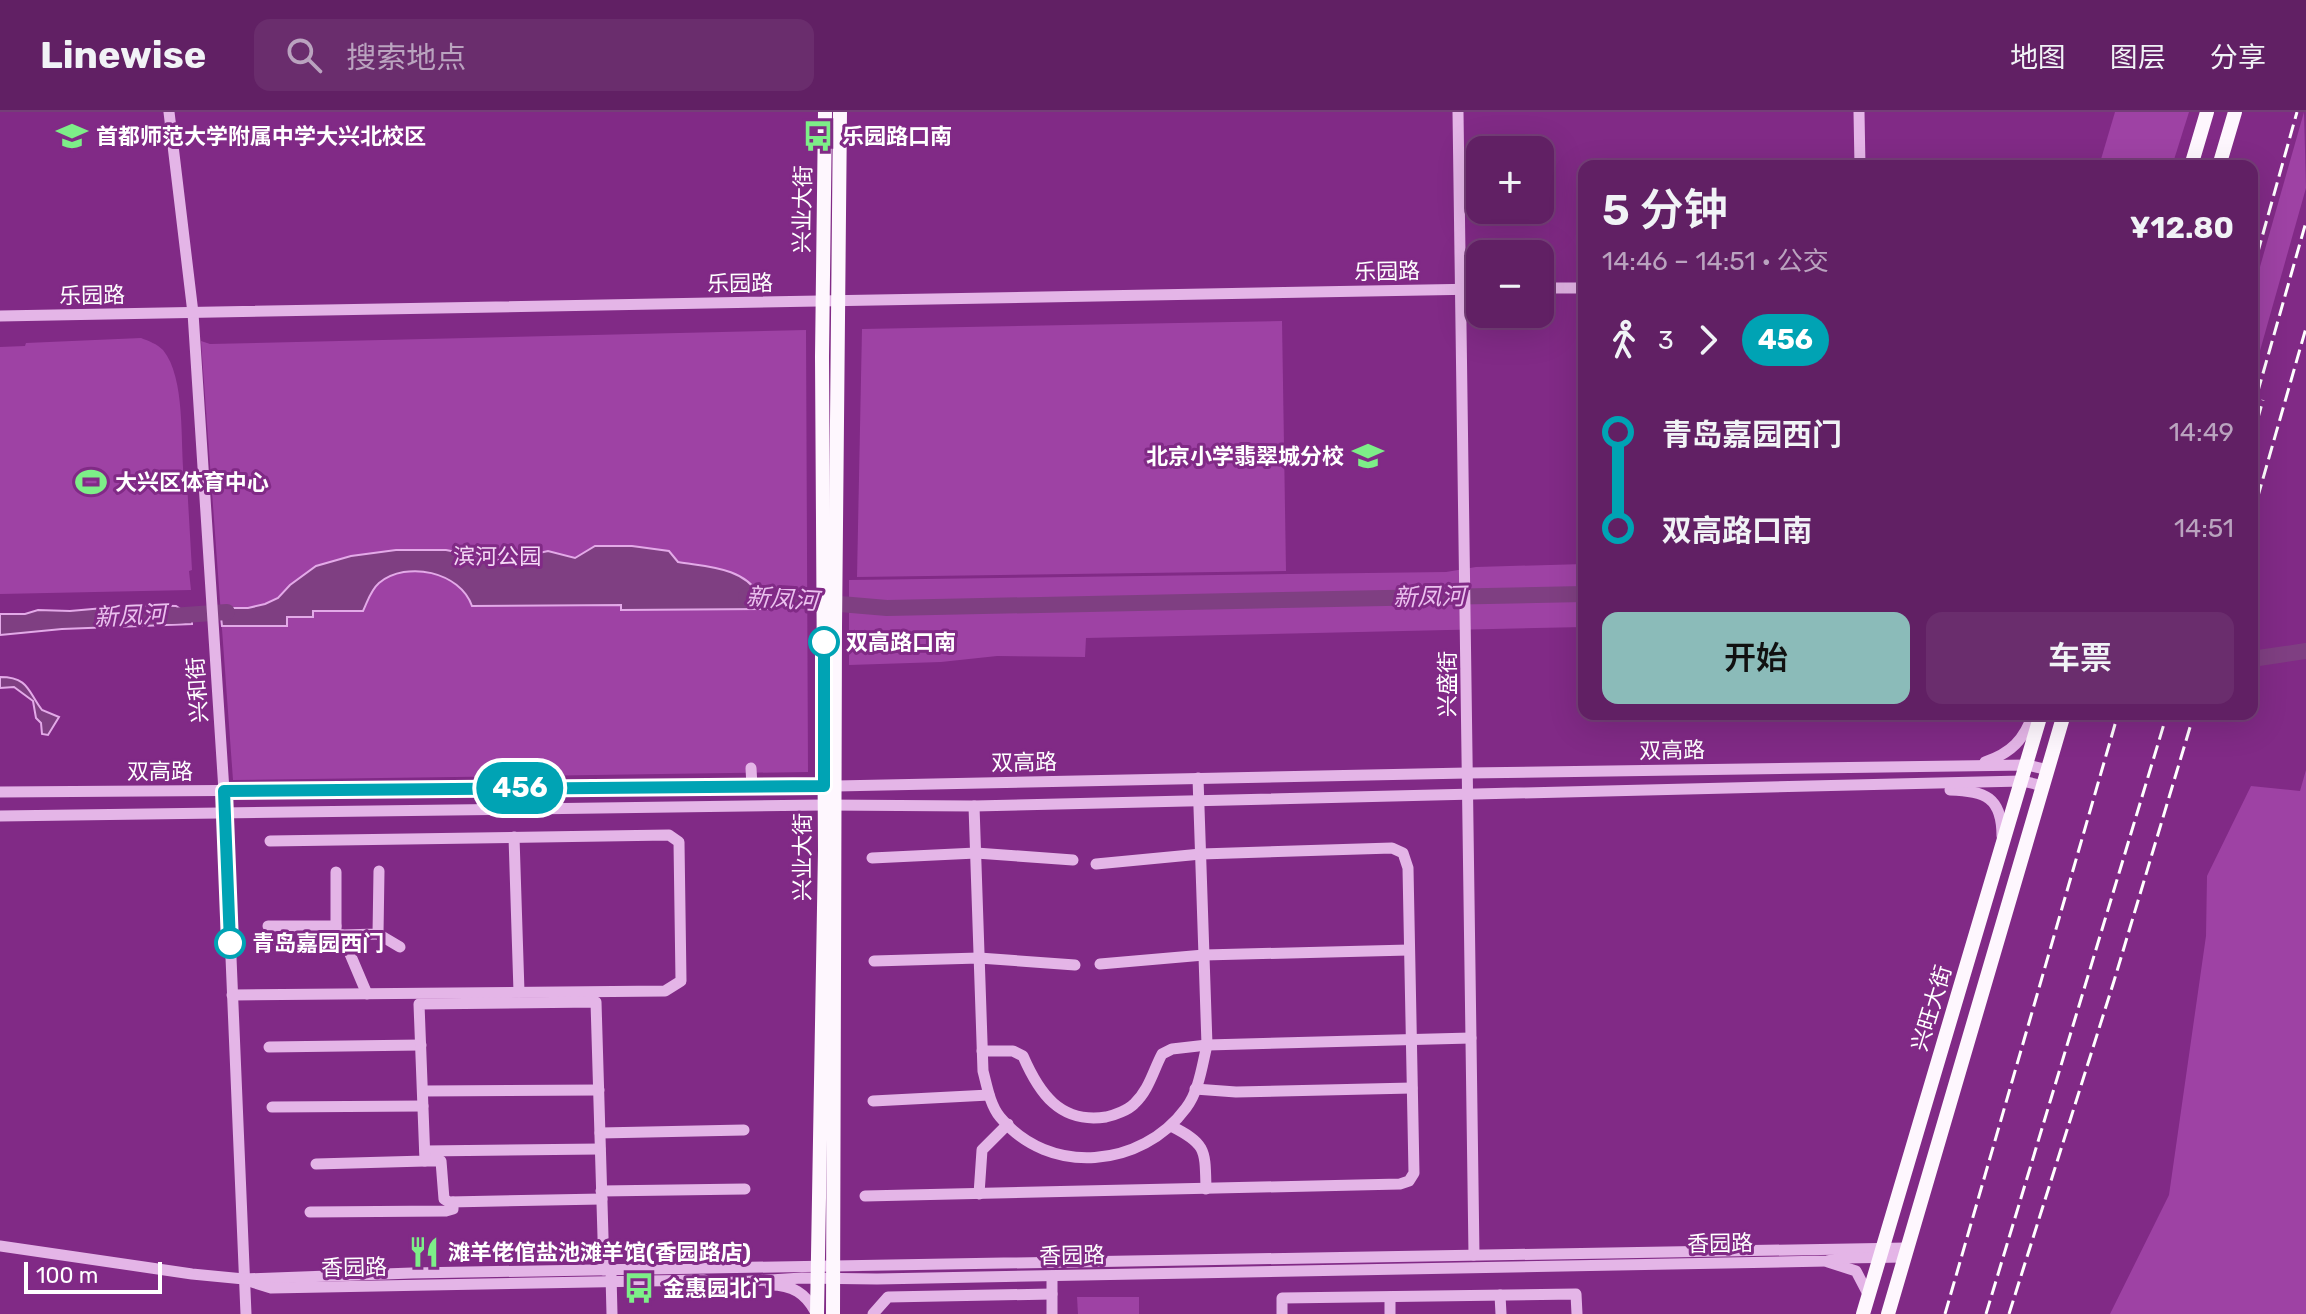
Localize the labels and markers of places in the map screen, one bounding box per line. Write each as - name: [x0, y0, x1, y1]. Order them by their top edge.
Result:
- school or university icon: 首都师范大学附属中学大兴北校区: [55, 119, 89, 153]
- bus stop icon: 乐园路口南: [801, 119, 835, 153]
- place label: 首都师范大学附属中学大兴北校区: [96, 123, 426, 150]
- place label: 乐园路口南: [842, 123, 952, 150]
- school or university icon: 北京小学翡翠城分校: [1351, 439, 1385, 473]
- place label: 北京小学翡翠城分校: [1146, 443, 1344, 470]
- sports icon: 大兴区体育中心: [74, 465, 108, 499]
- place label: 大兴区体育中心: [115, 469, 269, 496]
- marker: 双高路口南: [809, 627, 839, 657]
- place label: 双高路口南: [846, 629, 956, 656]
- marker: 青岛嘉园西门: [215, 928, 245, 958]
- place label: 青岛嘉园西门: [252, 930, 384, 957]
- restaurant icon: 滩羊佬倌盐池滩羊馆(香园路店): [407, 1235, 441, 1269]
- place label: 滩羊佬倌盐池滩羊馆(香园路店): [448, 1239, 751, 1266]
- bus stop icon: 金惠园北门: [622, 1271, 656, 1305]
- place label: 金惠园北门: [663, 1275, 773, 1302]

